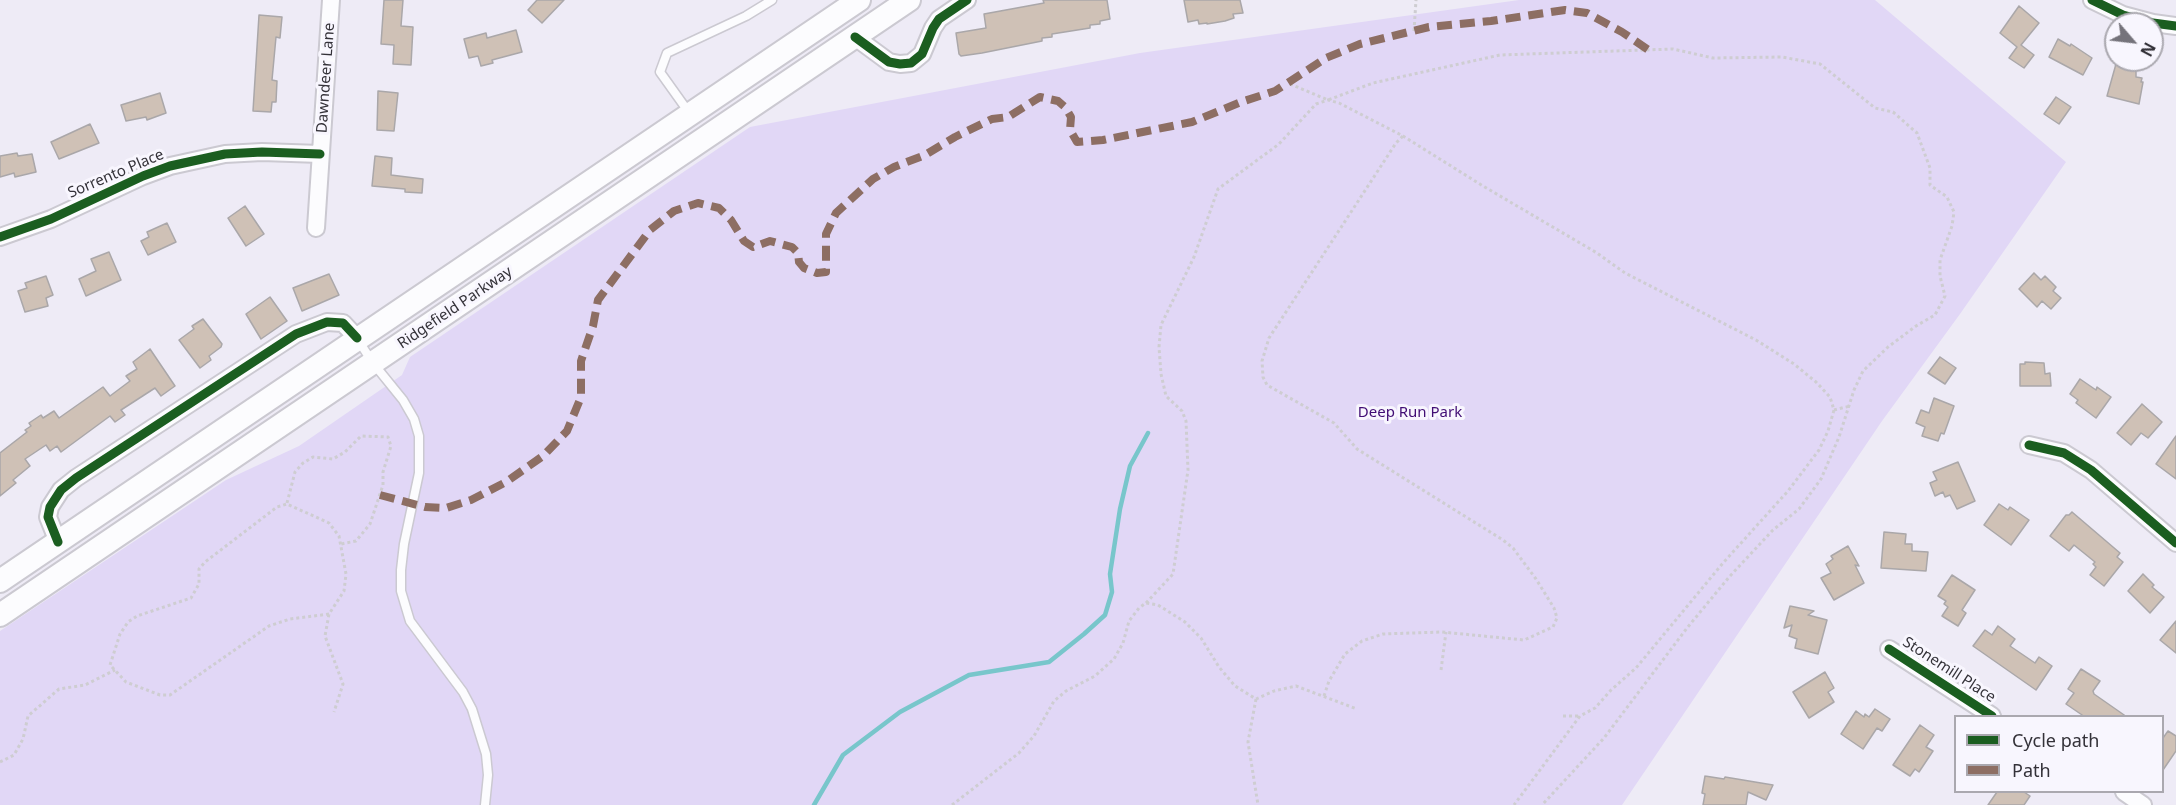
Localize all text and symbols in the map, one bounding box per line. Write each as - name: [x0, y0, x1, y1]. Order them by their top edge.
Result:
- north arrow: [2104, 12, 2164, 72]
- street label: Dawndeer Lane: [313, 22, 339, 134]
- text: N: [2135, 39, 2161, 60]
- street label: Sorrento Place: [65, 146, 167, 202]
- street label: Ridgefield Parkway: [394, 263, 516, 353]
- park label: Deep Run Park: [1358, 404, 1462, 422]
- street label: Stonemill Place: [1899, 633, 1999, 707]
- legend: [1954, 715, 2164, 793]
- text: Cycle path: [2012, 728, 2099, 752]
- text: Path: [2012, 758, 2051, 782]

